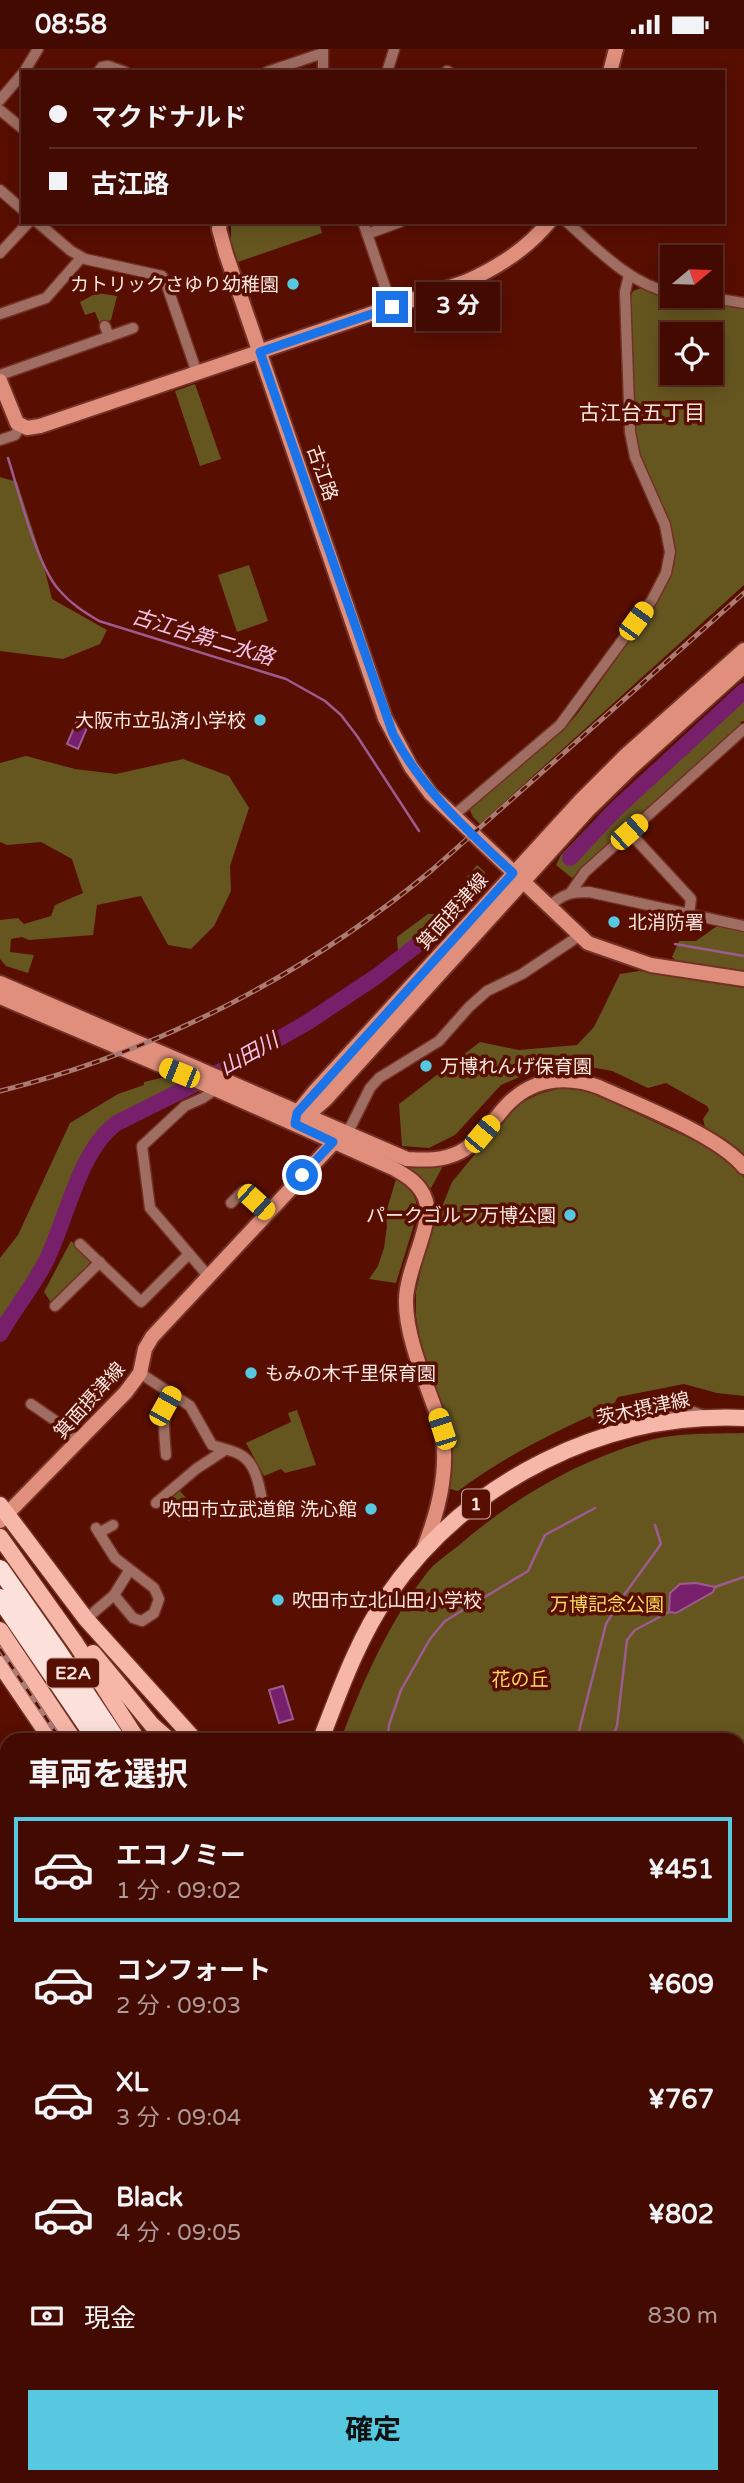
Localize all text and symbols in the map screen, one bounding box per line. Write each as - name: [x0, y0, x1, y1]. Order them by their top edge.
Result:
- text: 08:58: [35, 9, 107, 40]
- text: マクドナルド: [91, 102, 247, 133]
- text: 古江路: [91, 169, 169, 200]
- north arrow: [660, 245, 723, 308]
- map controls: [660, 245, 723, 385]
- place label: カトリックさゆり幼稚園: [70, 274, 279, 296]
- marker: カトリックさゆり幼稚園: [285, 276, 301, 292]
- callout: 3 分: [416, 282, 500, 331]
- route end: [376, 291, 408, 323]
- text: 3 分: [436, 292, 480, 320]
- button: locate: [660, 322, 723, 385]
- district label: 古江台五丁目: [579, 401, 705, 426]
- street label: 古江路: [302, 443, 342, 504]
- car: [616, 598, 657, 644]
- water label: 古江台第二水路: [129, 604, 279, 672]
- place label: 大阪市立弘済小学校: [75, 710, 246, 732]
- marker: 大阪市立弘済小学校: [252, 712, 268, 728]
- car: [607, 810, 652, 854]
- street label: 箕面摂津線: [413, 869, 493, 954]
- place label: 北消防署: [628, 912, 704, 934]
- marker: 北消防署: [606, 914, 622, 930]
- water label: 山田川: [216, 1027, 285, 1081]
- car: [156, 1055, 203, 1091]
- place label: 万博れんげ保育園: [440, 1056, 592, 1078]
- marker: 万博れんげ保育園: [418, 1058, 434, 1074]
- car: [461, 1111, 504, 1157]
- route start: [286, 1159, 318, 1191]
- car: [234, 1180, 279, 1224]
- place label: パークゴルフ万博公園: [366, 1205, 556, 1227]
- marker: パークゴルフ万博公園: [562, 1207, 578, 1223]
- street label: 箕面摂津線: [50, 1358, 130, 1443]
- place label: もみの木千里保育園: [265, 1363, 436, 1385]
- marker: もみの木千里保育園: [243, 1365, 259, 1381]
- car: [146, 1383, 185, 1429]
- street label: 茨木摂津線: [594, 1388, 692, 1430]
- car: [426, 1406, 459, 1452]
- road number: 1: [462, 1489, 490, 1519]
- place label: 吹田市立武道館 洗心館: [162, 1499, 357, 1521]
- marker: 吹田市立武道館 洗心館: [363, 1501, 379, 1517]
- place label: 吹田市立北山田小学校: [292, 1590, 482, 1612]
- marker: 吹田市立北山田小学校: [270, 1592, 286, 1608]
- park label: 万博記念公園: [550, 1594, 664, 1616]
- road number: E2A: [47, 1659, 99, 1687]
- park label: 花の丘: [491, 1669, 549, 1691]
- text: 車両を選択: [28, 1756, 188, 1794]
- icon: car: [32, 1838, 95, 1901]
- text: エコノミー: [116, 1840, 246, 1871]
- text: ¥451: [648, 1854, 714, 1885]
- text: 1 分 · 09:02: [116, 1877, 241, 1905]
- icon: car: [32, 1953, 95, 2016]
- text: コンフォート: [116, 1955, 271, 1986]
- text: ¥609: [648, 1969, 714, 2000]
- text: 2 分 · 09:03: [116, 1992, 241, 2020]
- text: XL: [116, 2067, 148, 2098]
- icon: car: [32, 2068, 95, 2131]
- text: ¥767: [648, 2084, 714, 2115]
- text: 3 分 · 09:04: [116, 2104, 241, 2132]
- text: Black: [116, 2182, 183, 2213]
- icon: car: [32, 2183, 95, 2246]
- text: ¥802: [648, 2199, 714, 2230]
- text: 4 分 · 09:05: [116, 2219, 241, 2247]
- icon: cash: [28, 2297, 66, 2335]
- text: 830 m: [648, 2302, 718, 2330]
- text: 現金: [84, 2303, 136, 2334]
- button: 確定: [28, 2390, 718, 2470]

